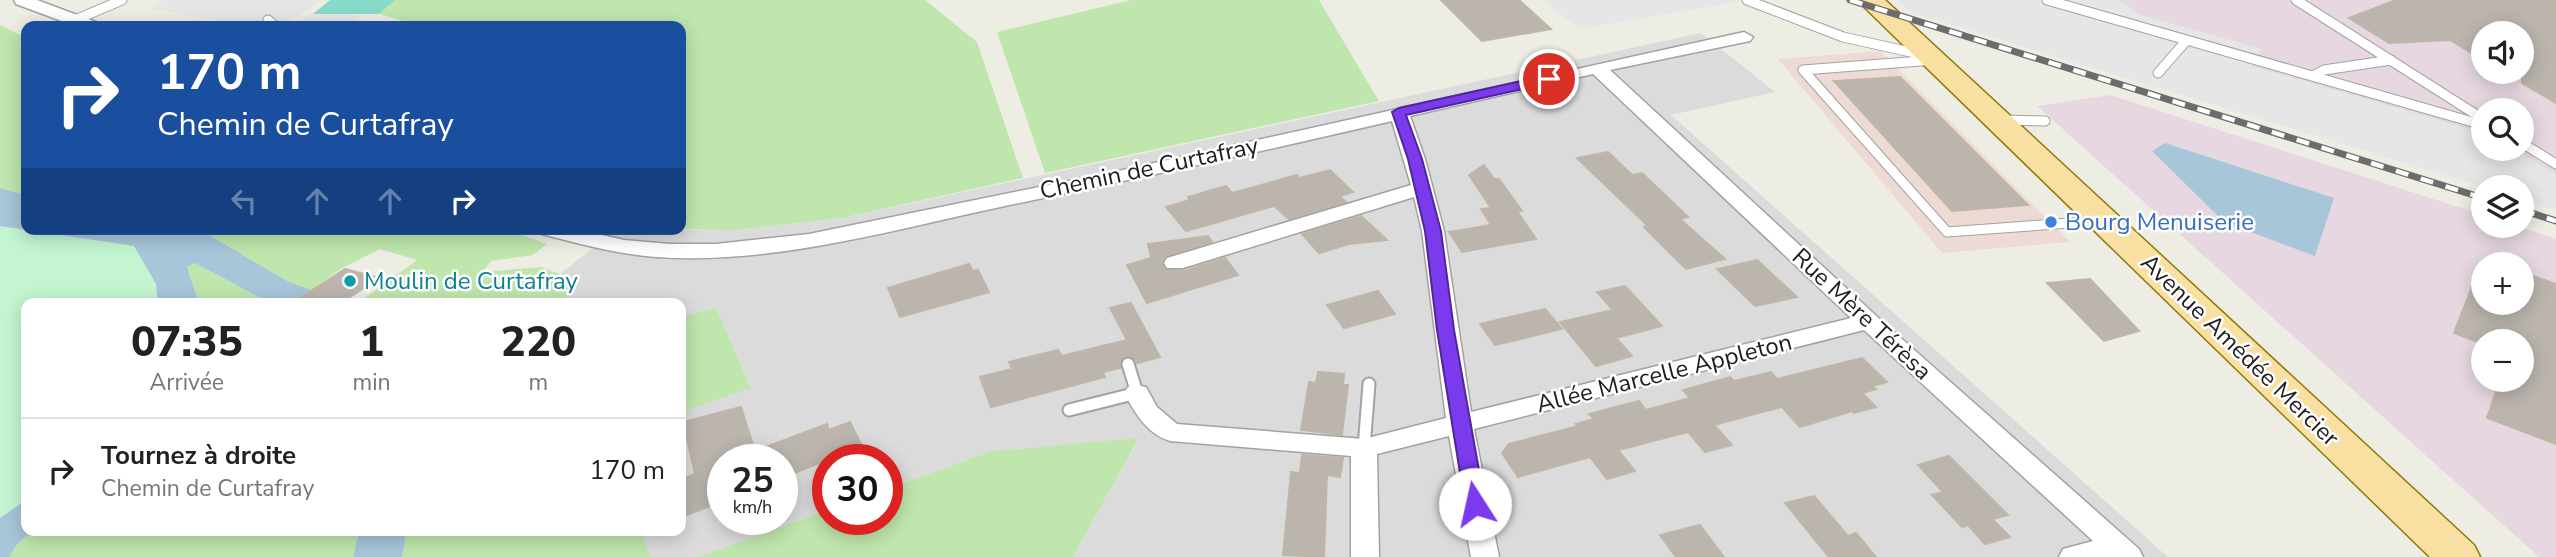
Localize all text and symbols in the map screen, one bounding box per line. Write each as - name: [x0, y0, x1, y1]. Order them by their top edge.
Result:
- map controls: [2471, 21, 2534, 392]
- button: sound: [2471, 21, 2534, 84]
- text: 170 m: [157, 39, 301, 106]
- icon: right: [42, 49, 133, 140]
- pin: [1519, 49, 1579, 109]
- icon: arrive: [1530, 60, 1568, 98]
- button: search: [2471, 98, 2534, 161]
- text: Chemin de Curtafray: [157, 103, 454, 146]
- street label: Chemin de Curtafray: [1037, 129, 1262, 207]
- button: layers: [2471, 175, 2534, 238]
- icon: left: [225, 182, 263, 220]
- icon: ahead: [298, 182, 336, 220]
- icon: ahead: [371, 182, 409, 220]
- icon: right: [444, 182, 482, 220]
- place label: Bourg Menuiserie: [2065, 206, 2254, 238]
- marker: Bourg Menuiserie: [2043, 214, 2059, 230]
- street label: Rue Mère Térèsa: [1785, 241, 1939, 387]
- street label: Avenue Amédée Mercier: [2134, 247, 2346, 454]
- button: +: [2471, 252, 2534, 315]
- place label: Moulin de Curtafray: [364, 265, 578, 297]
- marker: Moulin de Curtafray: [342, 273, 358, 289]
- text: 07:35: [131, 314, 243, 371]
- text: 1: [359, 314, 384, 371]
- text: 220: [501, 314, 576, 371]
- street label: Allée Marcelle Appleton: [1533, 326, 1795, 420]
- button: −: [2471, 329, 2534, 392]
- text: Arrivée: [149, 367, 224, 398]
- text: min: [353, 367, 391, 398]
- text: m: [528, 367, 548, 398]
- text: Tournez à droite: [101, 438, 296, 473]
- speed limit sign: 30: [812, 444, 903, 535]
- icon: right: [42, 452, 80, 490]
- text: 170 m: [589, 453, 665, 488]
- text: 25: [731, 457, 774, 504]
- position arrow: [1438, 467, 1512, 541]
- text: Chemin de Curtafray: [101, 473, 314, 504]
- text: km/h: [733, 495, 772, 519]

